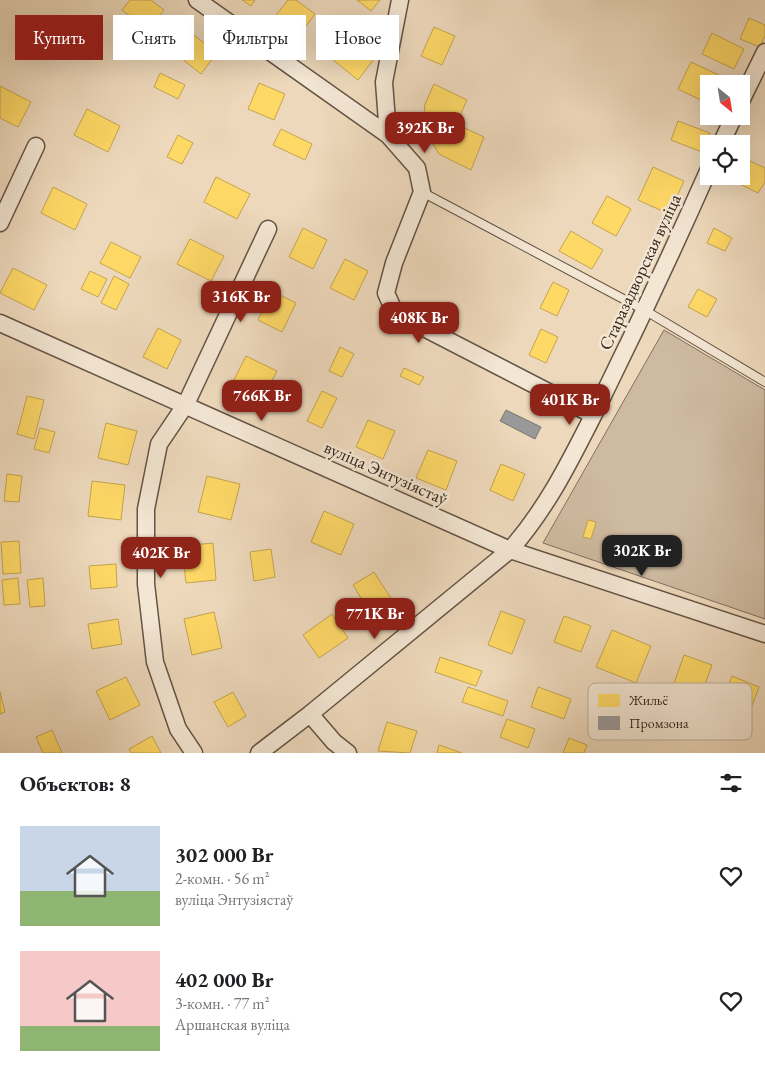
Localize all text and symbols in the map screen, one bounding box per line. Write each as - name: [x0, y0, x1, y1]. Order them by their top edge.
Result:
- chip: Купить: [15, 15, 103, 60]
- chip: Снять: [113, 15, 194, 60]
- chip: Фильтры: [204, 15, 306, 60]
- chip: Новое: [316, 15, 399, 60]
- north arrow: [700, 75, 750, 125]
- map controls: [700, 75, 750, 185]
- pin: 392K Br: [379, 112, 471, 154]
- text: 392K Br: [396, 117, 454, 138]
- button: locate: [700, 135, 750, 185]
- street label: Старазадворская вуліца: [593, 189, 686, 354]
- pin: 316K Br: [195, 280, 287, 323]
- text: 316K Br: [212, 286, 270, 307]
- pin: 408K Br: [373, 302, 465, 344]
- text: 408K Br: [390, 307, 448, 328]
- pin: 766K Br: [216, 380, 308, 422]
- pin: 401K Br: [524, 384, 616, 426]
- text: 766K Br: [233, 385, 291, 406]
- text: 401K Br: [541, 389, 599, 410]
- street label: вуліца Энтузіястаў: [321, 435, 452, 510]
- pin: 302K Br: [596, 534, 688, 577]
- pin: 402K Br: [115, 536, 207, 579]
- text: 302K Br: [613, 540, 671, 561]
- text: 402K Br: [132, 542, 190, 563]
- pin: 771K Br: [329, 598, 421, 640]
- text: 771K Br: [346, 603, 404, 624]
- legend: [588, 683, 752, 740]
- text: Жильё: [628, 691, 669, 709]
- text: Промзона: [629, 714, 689, 732]
- icon: filters: [717, 769, 745, 797]
- text: Объектов: 8: [20, 770, 131, 797]
- text: 302 000 Br: [175, 841, 273, 868]
- icon: home: [60, 846, 120, 906]
- icon: heart: [717, 862, 745, 890]
- text: 2-комн. · 56 m²: [175, 868, 270, 889]
- text: вуліца Энтузіястаў: [175, 889, 293, 910]
- text: 402 000 Br: [175, 966, 273, 993]
- icon: home: [60, 971, 120, 1031]
- icon: heart: [717, 987, 745, 1015]
- text: 3-комн. · 77 m²: [175, 993, 270, 1014]
- text: Аршанская вуліца: [175, 1014, 290, 1035]

